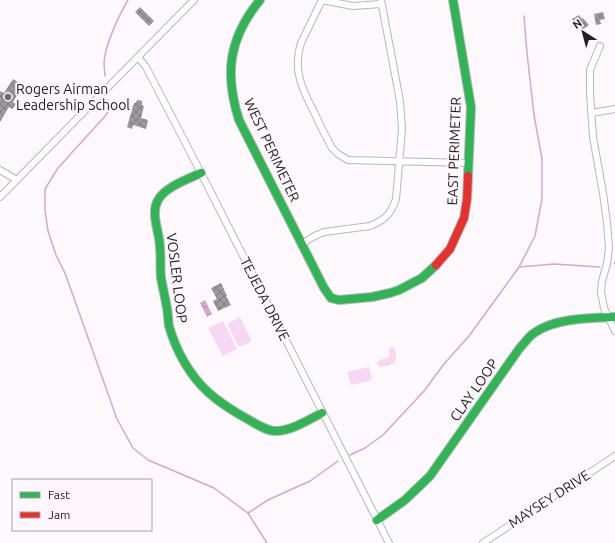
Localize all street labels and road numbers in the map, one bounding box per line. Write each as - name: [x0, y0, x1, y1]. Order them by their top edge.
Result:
- street label: WEST PERIMETER: [241, 96, 303, 204]
- street label: EAST PERIMETER: [444, 96, 464, 206]
- street label: VOSLER LOOP: [164, 232, 190, 324]
- street label: TEJEDA DRIVE: [237, 255, 293, 344]
- street label: CLAY LOOP: [447, 356, 501, 424]
- street label: MAYSEY DRIVE: [505, 467, 593, 531]

